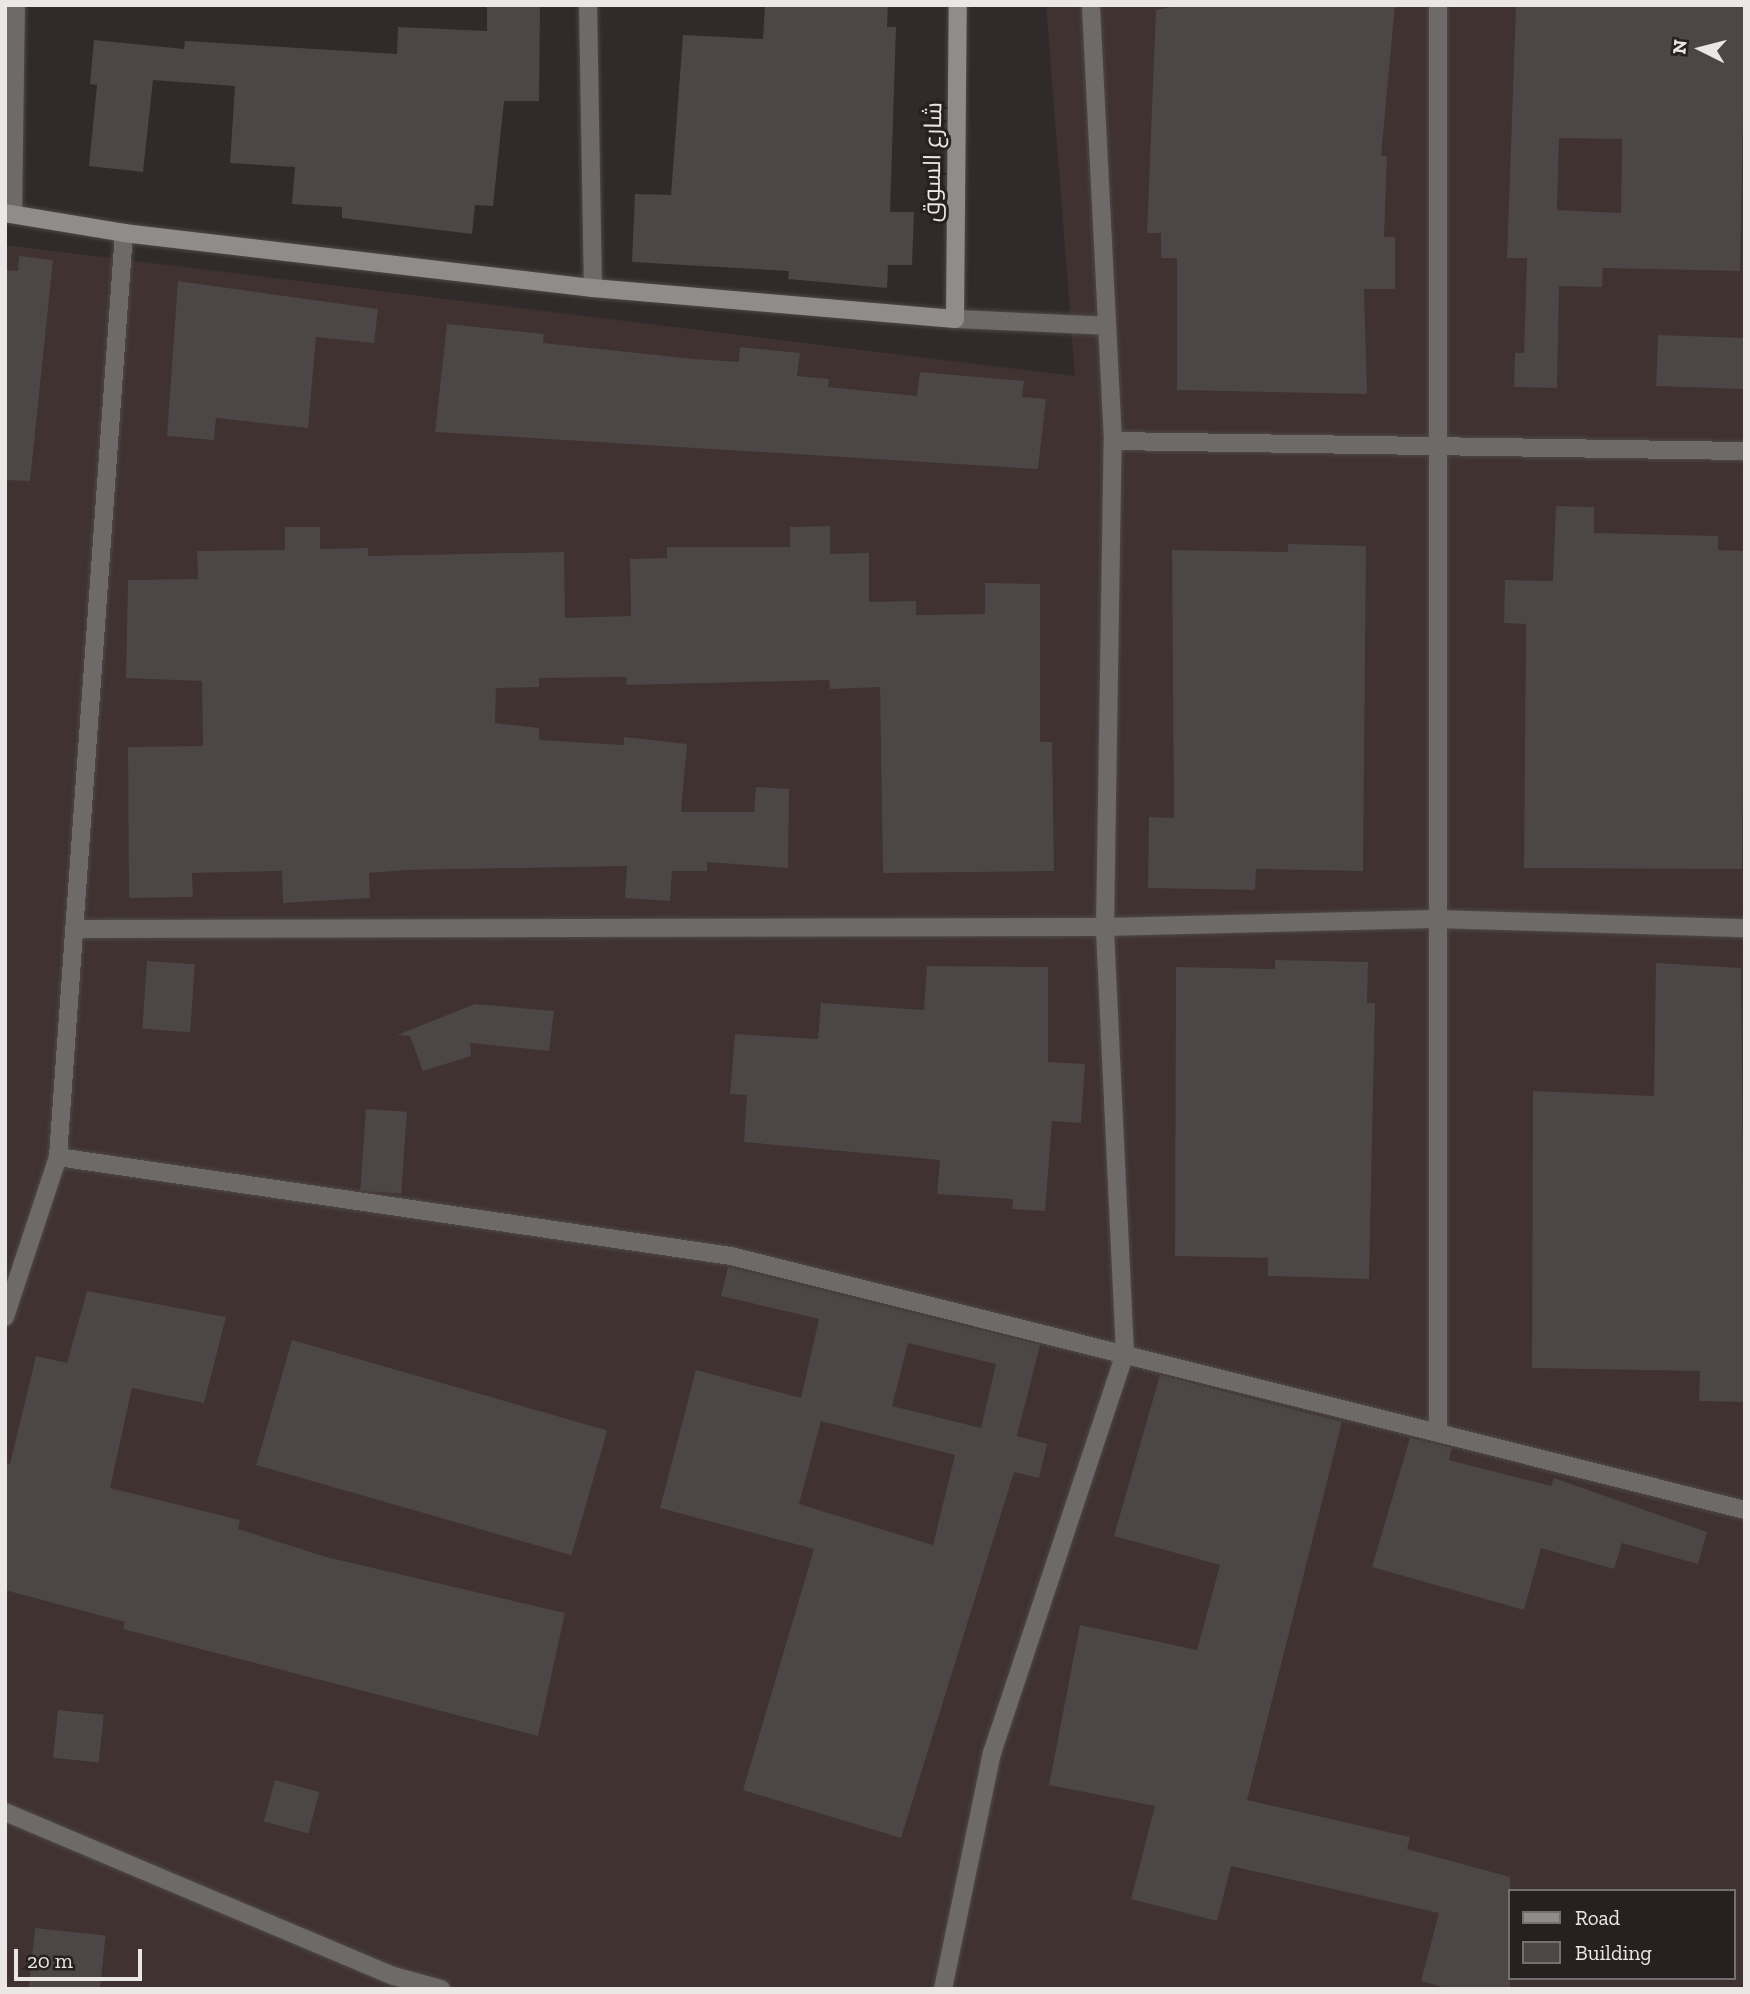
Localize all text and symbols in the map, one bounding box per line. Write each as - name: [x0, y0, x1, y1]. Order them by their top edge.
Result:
- north arrow: [1666, 14, 1736, 84]
- text: N: [1667, 38, 1692, 55]
- street label: شارع السوق: [917, 102, 947, 222]
- legend: [1508, 1889, 1736, 1980]
- text: Road: [1575, 1905, 1620, 1930]
- scale bar: [18, 1934, 145, 1978]
- text: Building: [1575, 1940, 1652, 1965]
- text: 20 m: [27, 1948, 73, 1973]

